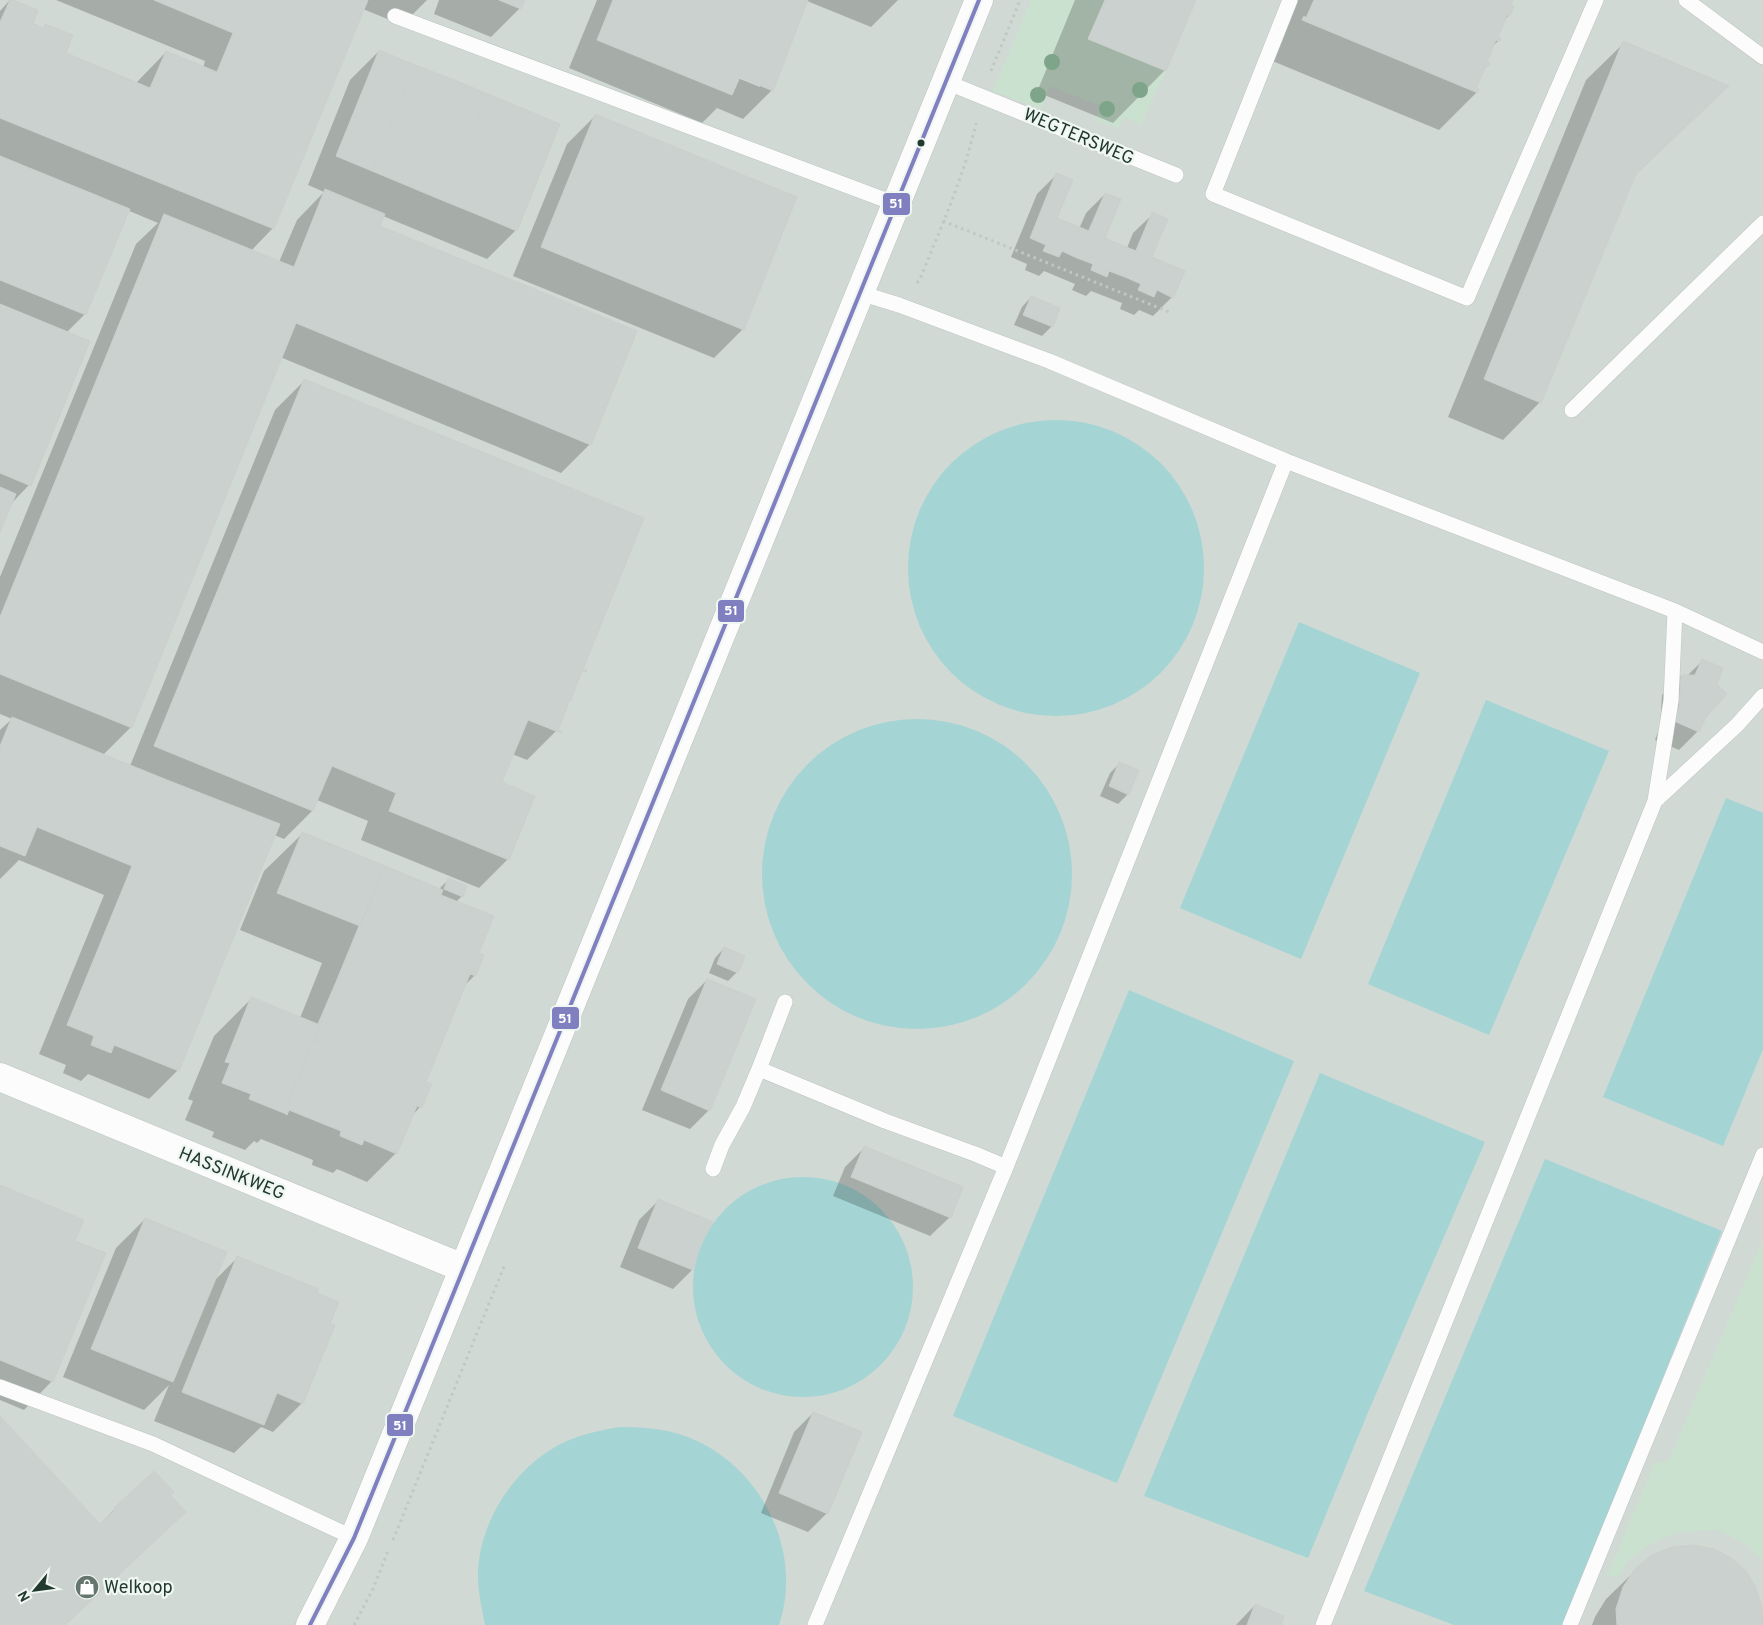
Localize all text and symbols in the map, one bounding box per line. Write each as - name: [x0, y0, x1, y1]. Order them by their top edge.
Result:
- street label: WEGTERSWEG: [1020, 104, 1137, 171]
- unlabelled marker: [916, 138, 926, 148]
- line badge: 51: [882, 192, 911, 216]
- text: 51: [889, 196, 903, 213]
- line badge: 51: [717, 599, 745, 623]
- text: 51: [724, 603, 738, 620]
- line badge: 51: [551, 1006, 580, 1030]
- text: 51: [558, 1011, 572, 1028]
- street label: HASSINKWEG: [175, 1143, 288, 1206]
- line badge: 51: [386, 1413, 414, 1437]
- text: 51: [393, 1418, 407, 1435]
- north arrow: [10, 1565, 60, 1615]
- shop icon: Welkoop: [74, 1574, 100, 1600]
- place label: Welkoop: [104, 1577, 173, 1600]
- text: N: [15, 1587, 35, 1604]

